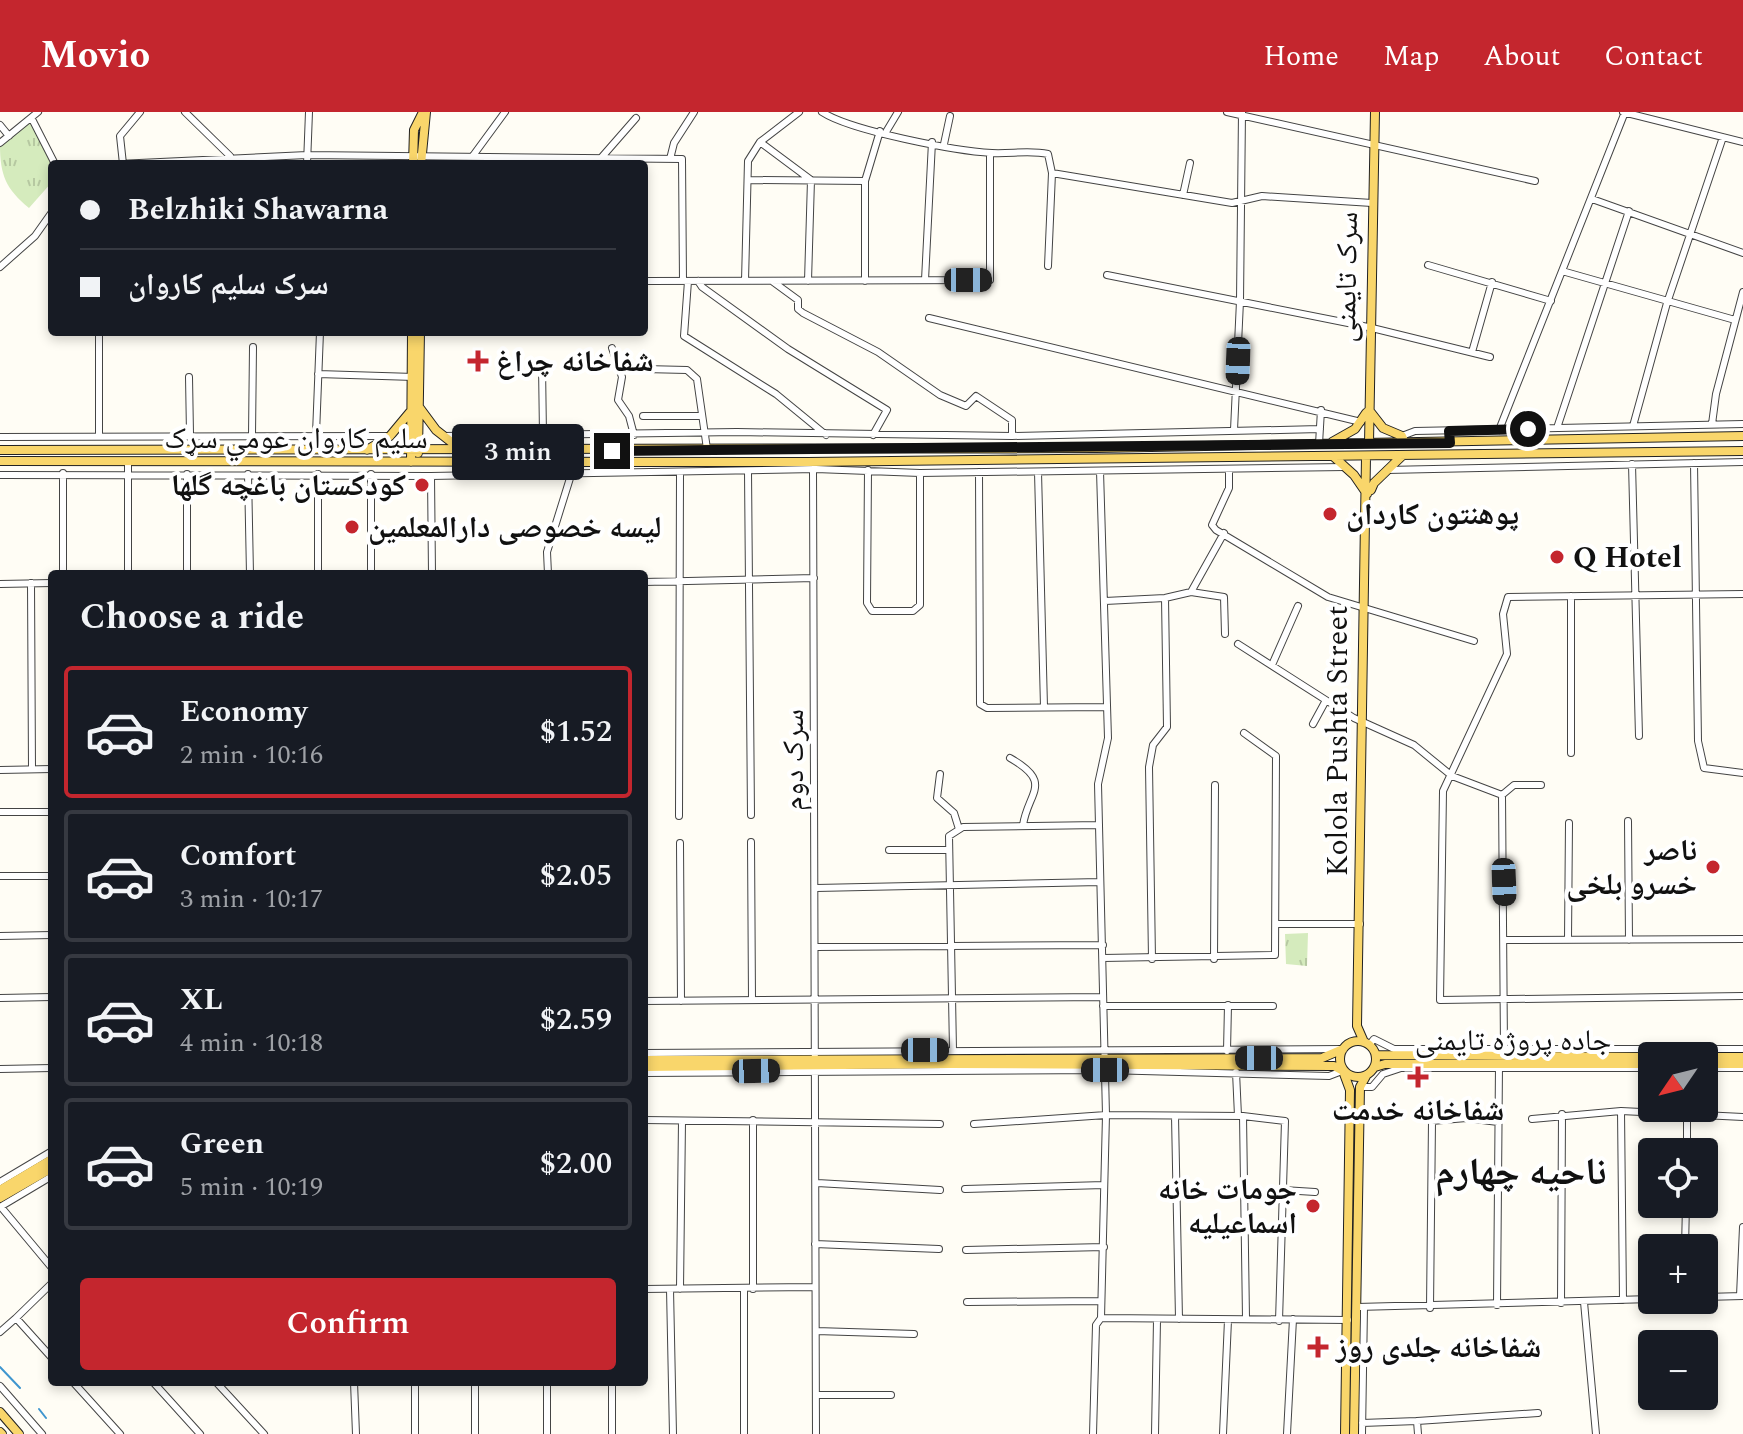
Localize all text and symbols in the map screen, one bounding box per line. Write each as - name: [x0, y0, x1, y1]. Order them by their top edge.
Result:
- text: Movio: [40, 27, 150, 85]
- text: Home: [1263, 35, 1339, 78]
- text: Map: [1383, 35, 1439, 78]
- text: About: [1483, 35, 1560, 78]
- text: Contact: [1604, 35, 1703, 78]
- text: Belzhiki Shawarna: [128, 187, 388, 233]
- street label: سرک تایمنی: [1323, 211, 1371, 343]
- text: سرک سلیم کاروان: [128, 262, 329, 308]
- car: [944, 268, 992, 292]
- car: [1225, 337, 1251, 385]
- place label: شفاخانه چراغ: [496, 339, 654, 385]
- marker: شفاخانه چراغ: [467, 350, 489, 372]
- route start: [1510, 411, 1546, 447]
- street label: سلیم کاروان عومي سړک: [164, 416, 428, 462]
- callout: 3 min: [452, 423, 584, 479]
- text: 3 min: [484, 432, 552, 472]
- route end: [594, 433, 630, 469]
- place label: کودکستان باغچه گلها: [171, 463, 406, 509]
- marker: کودکستان باغچه گلها: [413, 476, 431, 494]
- place label: پوهنتون کاردان: [1346, 492, 1519, 538]
- place label: لیسه خصوصی دارالمعلمین: [368, 505, 662, 551]
- marker: پوهنتون کاردان: [1321, 505, 1339, 523]
- marker: لیسه خصوصی دارالمعلمین: [343, 518, 361, 536]
- place label: Q Hotel: [1573, 535, 1682, 581]
- marker: Q Hotel: [1548, 548, 1566, 566]
- text: Choose a ride: [80, 590, 304, 645]
- street label: Kolola Pushta Street: [1315, 605, 1361, 877]
- text: Economy: [180, 689, 307, 735]
- icon: car: [84, 696, 156, 768]
- text: $1.52: [540, 709, 612, 755]
- street label: سرک دوم: [771, 709, 817, 811]
- text: 2 min · 10:16: [180, 735, 323, 775]
- place label: ناصر خسرو بلخی: [1566, 828, 1697, 908]
- text: Comfort: [180, 833, 296, 879]
- icon: car: [84, 840, 156, 912]
- text: $2.05: [540, 853, 612, 899]
- car: [1491, 858, 1517, 906]
- marker: ناصر خسرو بلخی: [1704, 858, 1722, 876]
- text: 3 min · 10:17: [180, 879, 323, 919]
- text: XL: [180, 977, 223, 1023]
- icon: car: [84, 984, 156, 1056]
- text: $2.59: [540, 997, 612, 1043]
- street label: جاده پروژه تایمنی: [1415, 1018, 1611, 1064]
- text: 4 min · 10:18: [180, 1023, 323, 1063]
- car: [901, 1038, 949, 1062]
- north arrow: [1638, 1042, 1718, 1122]
- map controls: [1638, 1042, 1718, 1410]
- car: [1235, 1046, 1283, 1070]
- car: [1081, 1058, 1129, 1082]
- car: [732, 1059, 780, 1083]
- marker: شفاخانه خدمت: [1407, 1066, 1429, 1088]
- place label: شفاخانه خدمت: [1332, 1088, 1504, 1134]
- text: Green: [180, 1121, 264, 1167]
- icon: car: [84, 1128, 156, 1200]
- button: locate: [1638, 1138, 1718, 1218]
- text: $2.00: [540, 1141, 612, 1187]
- district label: ناحیه چهارم: [1435, 1144, 1607, 1202]
- text: 5 min · 10:19: [180, 1167, 323, 1207]
- place label: جومات خانه اسماعيليه: [1158, 1167, 1297, 1247]
- marker: جومات خانه اسماعيليه: [1304, 1197, 1322, 1215]
- button: +: [1638, 1234, 1718, 1314]
- button: Confirm: [80, 1278, 616, 1370]
- place label: شفاخانه جلدی روز: [1334, 1325, 1541, 1371]
- button: −: [1638, 1330, 1718, 1410]
- marker: شفاخانه جلدی روز: [1307, 1336, 1329, 1358]

